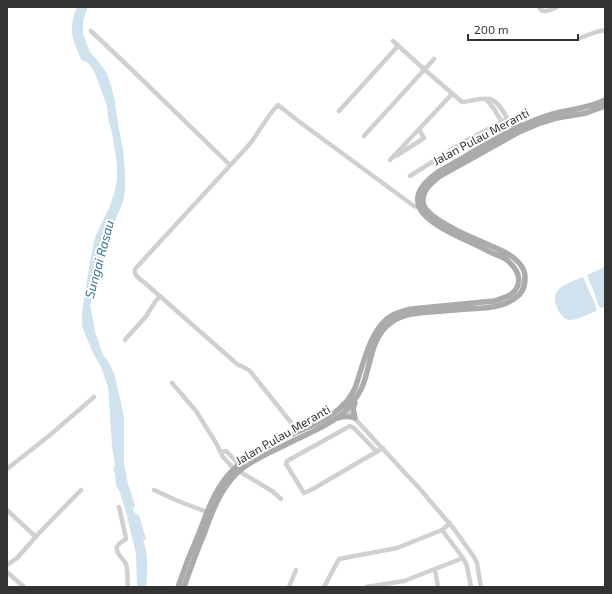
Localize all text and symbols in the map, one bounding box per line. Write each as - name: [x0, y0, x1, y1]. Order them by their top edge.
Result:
- scale bar: [468, 16, 578, 42]
- text: 200 m: [474, 22, 508, 36]
- street label: Jalan Pulau Meranti: [430, 105, 531, 167]
- water label: Sungai Rasau: [81, 218, 117, 300]
- street label: Jalan Pulau Meranti: [233, 401, 332, 467]

